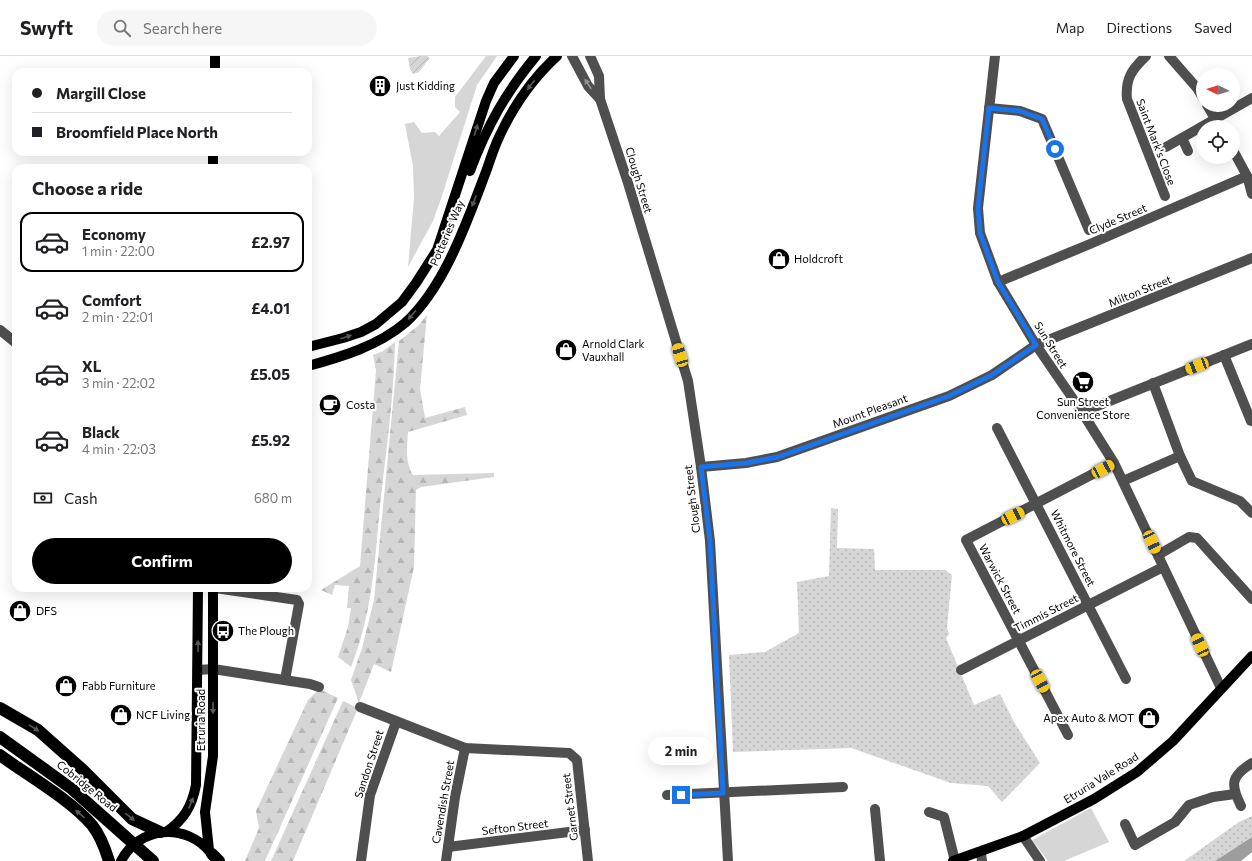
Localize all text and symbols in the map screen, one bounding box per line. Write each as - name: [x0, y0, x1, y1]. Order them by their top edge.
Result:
- search box: [97, 10, 377, 46]
- text: Swyft: [20, 16, 73, 39]
- icon: search: [111, 17, 133, 39]
- text: Search here: [143, 19, 222, 37]
- text: Map: [1056, 19, 1085, 36]
- text: Directions: [1107, 19, 1172, 36]
- text: Saved: [1194, 19, 1232, 36]
- north arrow: [1196, 68, 1240, 112]
- map controls: [1196, 68, 1240, 164]
- building icon: Just Kidding: [367, 73, 393, 99]
- place label: Just Kidding: [396, 79, 455, 93]
- one-way arrow: [526, 79, 535, 90]
- one-way arrow: [584, 79, 592, 89]
- text: Margill Close: [56, 84, 146, 102]
- street label: Saint Mark's Close: [1134, 97, 1179, 187]
- button: locate: [1196, 120, 1240, 164]
- text: Broomfield Place North: [56, 123, 218, 141]
- one-way arrow: [473, 124, 479, 136]
- route start: [1046, 140, 1064, 158]
- street label: Clough Street: [623, 145, 656, 215]
- text: Choose a ride: [32, 177, 143, 199]
- one-way arrow: [471, 196, 477, 208]
- street label: Potteries Way: [427, 198, 466, 268]
- street label: Clyde Street: [1087, 200, 1149, 236]
- icon: car: [34, 224, 70, 260]
- text: Economy: [82, 225, 146, 243]
- text: £2.97: [251, 233, 290, 251]
- text: 1 min · 22:00: [82, 243, 155, 259]
- shop icon: Holdcroft: [766, 246, 792, 272]
- place label: Holdcroft: [794, 252, 843, 265]
- street label: Milton Street: [1106, 272, 1174, 309]
- icon: car: [34, 290, 70, 326]
- text: Comfort: [82, 291, 142, 309]
- text: £4.01: [251, 299, 290, 317]
- text: 2 min · 22:01: [82, 309, 153, 325]
- one-way arrow: [408, 309, 417, 320]
- street label: Sun Street: [1032, 319, 1071, 371]
- one-way arrow: [340, 334, 352, 340]
- shop icon: Arnold Clark Vauxhall: [553, 337, 579, 363]
- place label: Arnold Clark Vauxhall: [582, 337, 645, 363]
- car: [671, 342, 689, 368]
- icon: car: [34, 356, 70, 392]
- car: [1184, 356, 1210, 376]
- text: XL: [82, 357, 101, 375]
- text: £5.05: [250, 365, 290, 383]
- supermarket icon: Sun Street Convenience Store: [1070, 369, 1096, 395]
- text: 3 min · 22:02: [82, 375, 155, 391]
- street label: Mount Pleasant: [831, 391, 910, 430]
- cafe icon: Costa: [317, 392, 343, 418]
- place label: Sun Street Convenience Store: [1036, 395, 1130, 421]
- place label: Costa: [346, 398, 375, 411]
- icon: car: [34, 422, 70, 458]
- text: Black: [82, 423, 120, 441]
- text: £5.92: [251, 431, 290, 449]
- text: 4 min · 22:03: [82, 441, 156, 457]
- car: [1090, 458, 1116, 480]
- street label: Clough Street: [681, 464, 702, 534]
- icon: cash: [32, 487, 54, 509]
- text: Cash: [64, 489, 98, 507]
- text: 680 m: [254, 490, 292, 506]
- car: [1000, 505, 1026, 527]
- street label: Whitmore Street: [1049, 507, 1099, 589]
- car: [1141, 529, 1163, 555]
- button: Confirm: [32, 538, 292, 584]
- street label: Warwick Street: [977, 542, 1024, 616]
- street label: Timmis Street: [1012, 591, 1080, 634]
- shop icon: DFS: [7, 598, 33, 624]
- place label: DFS: [36, 604, 57, 617]
- bus stop icon: The Plough: [210, 618, 236, 644]
- place label: The Plough: [238, 624, 294, 637]
- car: [1189, 632, 1211, 658]
- one-way arrow: [195, 639, 201, 652]
- car: [1029, 668, 1051, 694]
- shop icon: Fabb Furniture: [53, 673, 79, 699]
- place label: Fabb Furniture: [82, 679, 156, 692]
- street label: Etruria Road: [194, 689, 207, 751]
- shop icon: NCF Living: [108, 702, 134, 728]
- one-way arrow: [210, 702, 216, 715]
- shop icon: Apex Auto & MOT: [1136, 705, 1162, 731]
- place label: NCF Living: [136, 708, 190, 721]
- place label: Apex Auto & MOT: [1043, 711, 1134, 724]
- one-way arrow: [29, 724, 39, 732]
- street label: Sandon Street: [351, 728, 386, 800]
- callout: 2 min: [648, 737, 714, 765]
- text: 2 min: [665, 743, 697, 759]
- street label: Etruria Vale Road: [1061, 749, 1141, 806]
- street label: Cobridge Road: [55, 757, 120, 814]
- street label: Cavendish Street: [429, 759, 456, 845]
- street label: Garnet Street: [559, 772, 580, 842]
- route end: [672, 786, 690, 804]
- one-way arrow: [188, 798, 194, 809]
- one-way arrow: [75, 810, 85, 819]
- one-way arrow: [125, 812, 135, 821]
- street label: Sefton Street: [481, 816, 549, 837]

